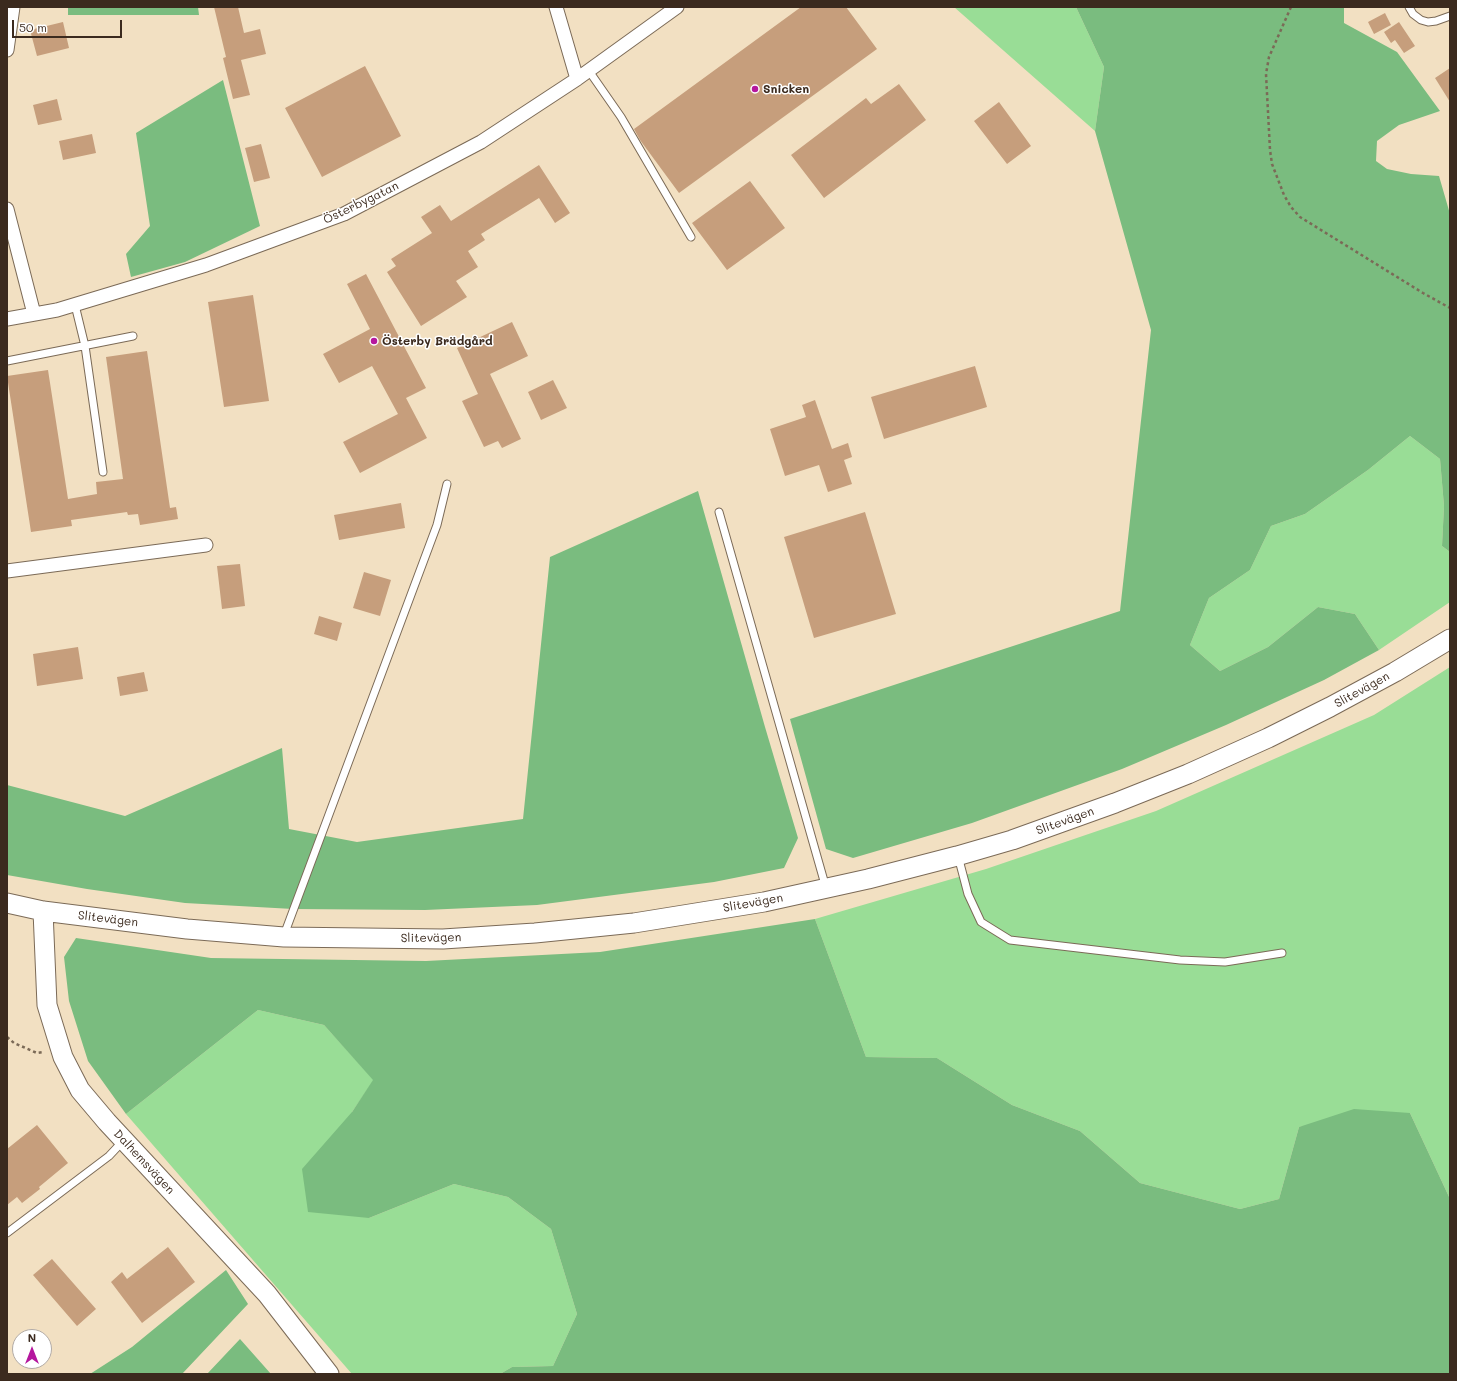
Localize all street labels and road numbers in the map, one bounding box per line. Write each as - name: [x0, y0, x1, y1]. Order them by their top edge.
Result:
- street label: Österbygatan: [321, 179, 401, 227]
- street label: Slitevägen: [1332, 669, 1392, 711]
- street label: Slitevägen: [1034, 804, 1096, 838]
- street label: Slitevägen: [722, 891, 784, 915]
- street label: Slitevägen: [77, 908, 139, 930]
- street label: Slitevägen: [401, 930, 461, 946]
- street label: Dalhemsvägen: [111, 1127, 177, 1197]

